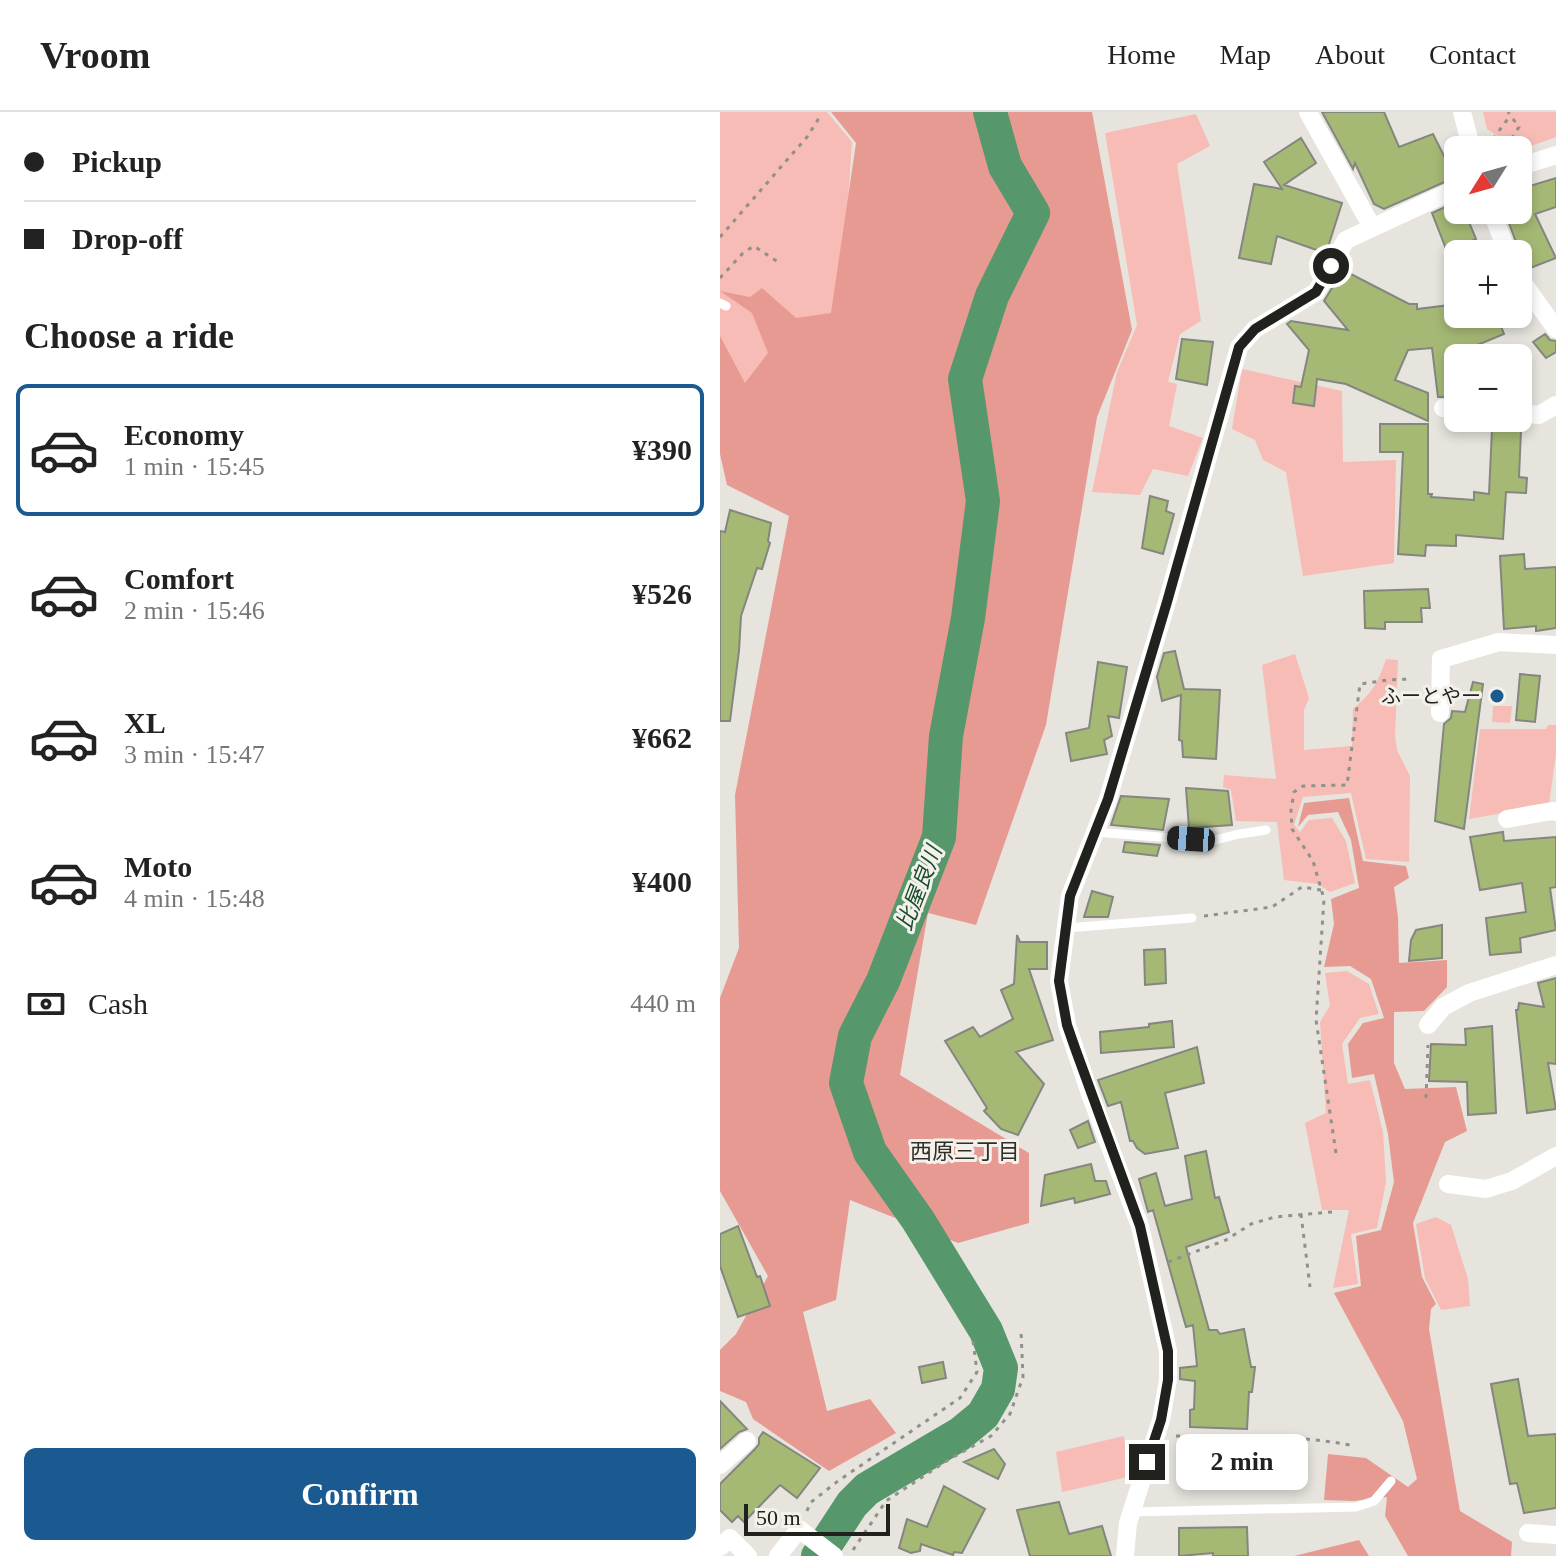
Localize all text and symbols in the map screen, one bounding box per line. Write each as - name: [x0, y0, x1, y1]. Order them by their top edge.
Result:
- text: Vroom: [40, 34, 150, 76]
- text: Home: [1107, 39, 1176, 70]
- text: Map: [1220, 39, 1271, 70]
- text: About: [1315, 39, 1385, 70]
- text: Contact: [1429, 39, 1516, 70]
- north arrow: [1444, 136, 1532, 224]
- map controls: [1444, 136, 1532, 432]
- text: Pickup: [72, 145, 162, 178]
- text: Drop-off: [72, 222, 183, 255]
- button: +: [1444, 240, 1532, 328]
- route start: [1313, 248, 1349, 284]
- text: Choose a ride: [24, 316, 234, 356]
- button: −: [1444, 344, 1532, 432]
- icon: car: [28, 414, 100, 486]
- text: Economy: [124, 418, 244, 451]
- text: ¥390: [632, 433, 692, 466]
- text: 1 min · 15:45: [124, 452, 265, 481]
- icon: car: [28, 558, 100, 630]
- text: Comfort: [124, 562, 234, 595]
- text: ¥526: [632, 577, 692, 610]
- text: 2 min · 15:46: [124, 596, 265, 625]
- place label: ふーとやー: [1381, 685, 1481, 707]
- marker: ふーとやー: [1488, 687, 1506, 705]
- icon: car: [28, 702, 100, 774]
- text: XL: [124, 706, 166, 739]
- text: ¥662: [632, 721, 692, 754]
- text: 3 min · 15:47: [124, 740, 265, 769]
- car: [1166, 825, 1216, 853]
- water label: 比屋良川: [892, 841, 947, 934]
- icon: car: [28, 846, 100, 918]
- text: Moto: [124, 850, 192, 883]
- text: ¥400: [632, 865, 692, 898]
- text: 4 min · 15:48: [124, 884, 265, 913]
- icon: cash: [24, 982, 68, 1026]
- text: Cash: [88, 987, 148, 1020]
- text: 440 m: [630, 989, 696, 1018]
- district label: 西原三丁目: [910, 1139, 1020, 1164]
- callout: 2 min: [1175, 1434, 1307, 1490]
- route end: [1129, 1444, 1165, 1480]
- text: 2 min: [1211, 1447, 1273, 1476]
- button: Confirm: [24, 1448, 696, 1540]
- scale bar: [744, 1500, 890, 1536]
- text: 50 m: [756, 1505, 801, 1530]

